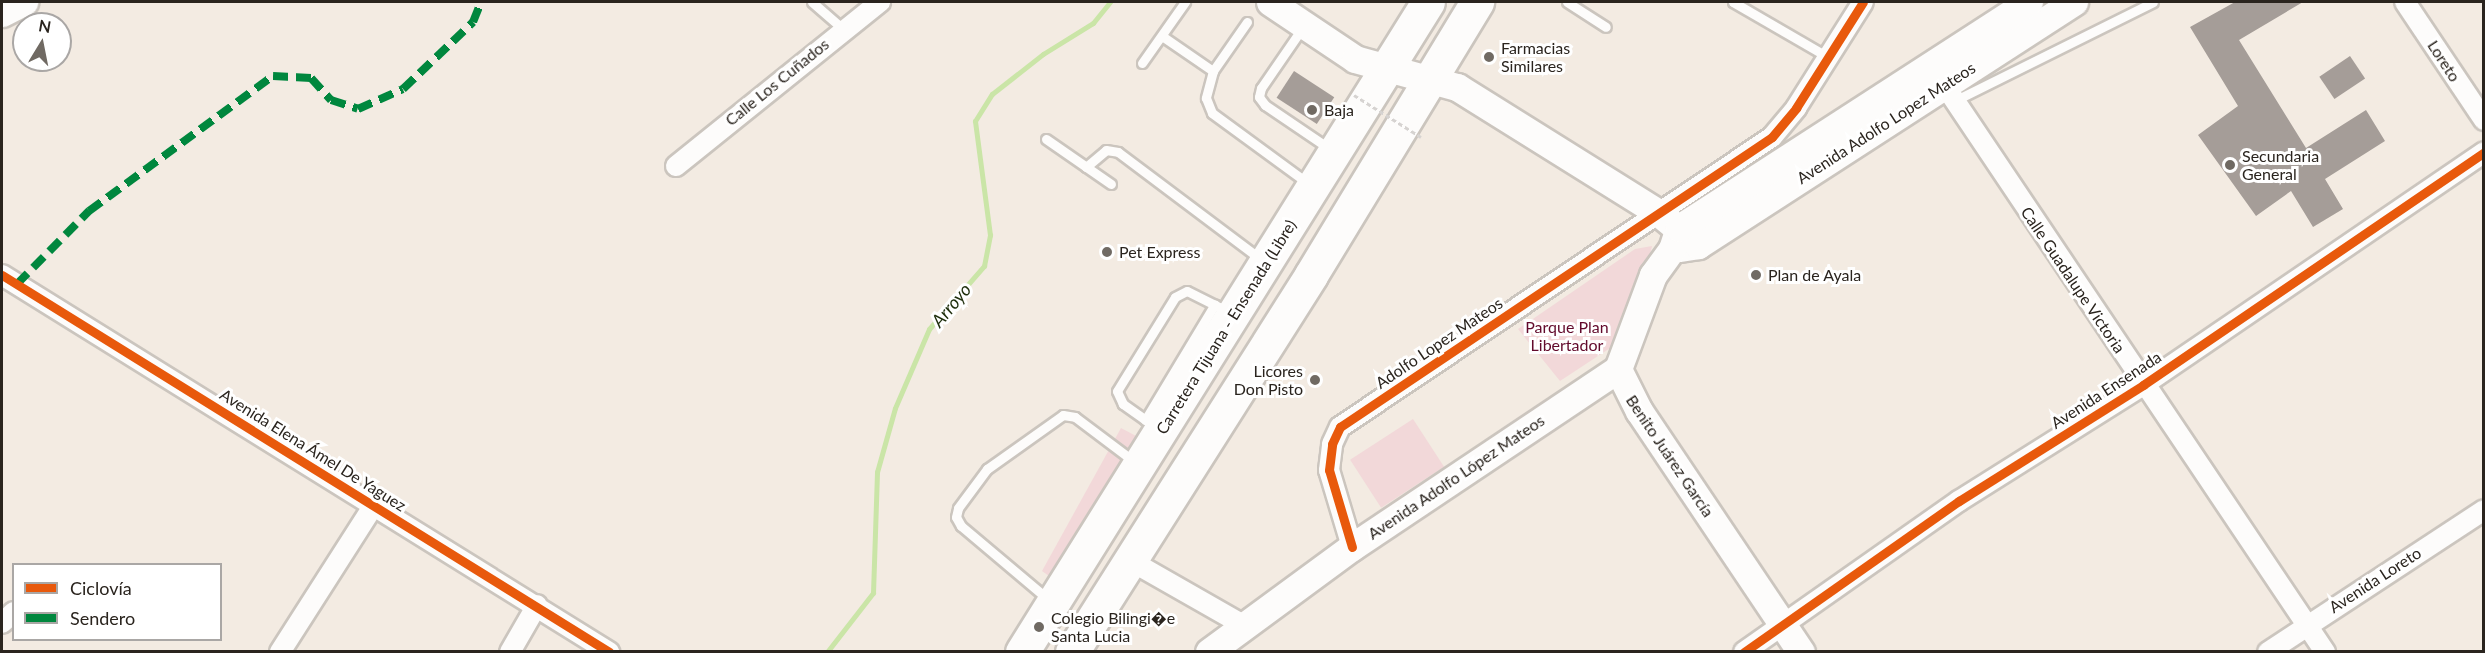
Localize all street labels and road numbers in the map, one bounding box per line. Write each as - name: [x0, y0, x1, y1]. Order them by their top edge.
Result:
- street label: Calle Los Cuñados: [721, 34, 833, 130]
- street label: Loreto: [2424, 37, 2464, 85]
- street label: Avenida Adolfo Lopez Mateos: [1793, 58, 1979, 188]
- street label: Calle Guadalupe Victoria: [2017, 203, 2129, 357]
- street label: Carretera Tijuana - Ensenada (Libre): [1152, 216, 1300, 438]
- street label: Adolfo Lopez Mateos: [1372, 293, 1506, 393]
- street label: Avenida Ensenada: [2047, 347, 2165, 433]
- street label: Avenida Elena Ámel De Yaguez: [216, 384, 410, 516]
- street label: Benito Juárez García: [1622, 391, 1718, 521]
- street label: Avenida Adolfo López Mateos: [1364, 410, 1548, 544]
- street label: Avenida Loreto: [2325, 543, 2425, 617]

